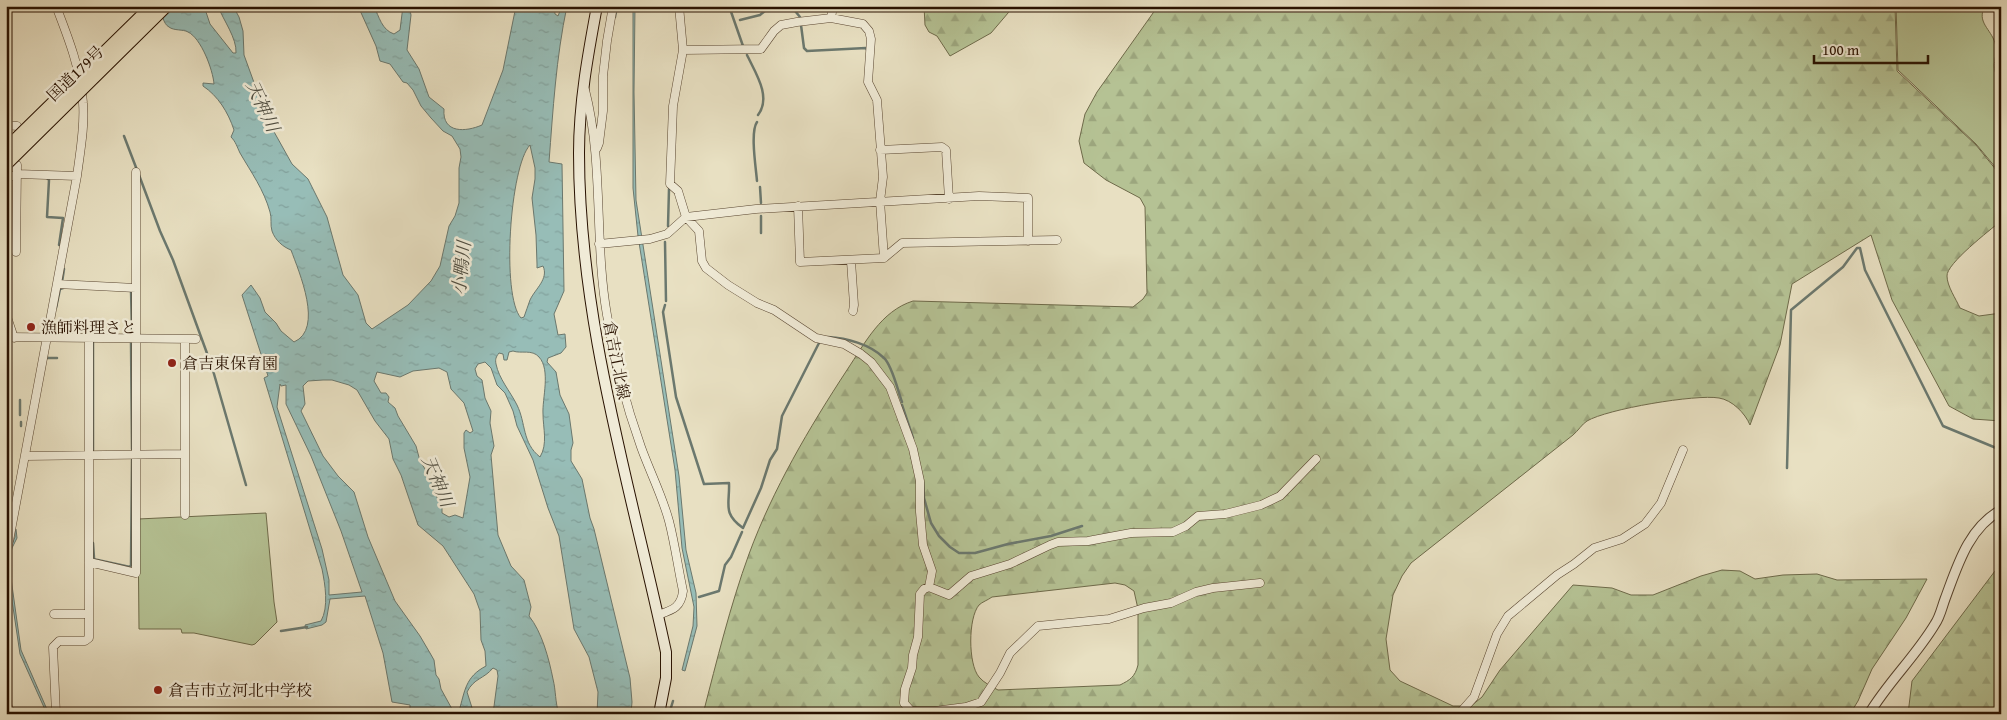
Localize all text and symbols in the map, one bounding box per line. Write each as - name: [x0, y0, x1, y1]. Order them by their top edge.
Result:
- scale bar: [1814, 32, 1928, 64]
- text: 100 m: [1822, 39, 1860, 60]
- street label: 国道179号: [41, 40, 109, 106]
- water label: 天神川: [239, 76, 287, 138]
- water label: 小鴨川: [445, 238, 477, 296]
- place label: 漁師料理さと: [41, 315, 137, 339]
- street label: 倉吉江北線: [598, 318, 636, 402]
- marker: 漁師料理さと: [25, 321, 37, 333]
- place label: 倉吉東保育園: [182, 351, 278, 375]
- marker: 倉吉東保育園: [166, 357, 178, 369]
- water label: 天神川: [415, 451, 462, 513]
- place label: 倉吉市立河北中学校: [168, 678, 312, 702]
- marker: 倉吉市立河北中学校: [152, 684, 164, 696]

